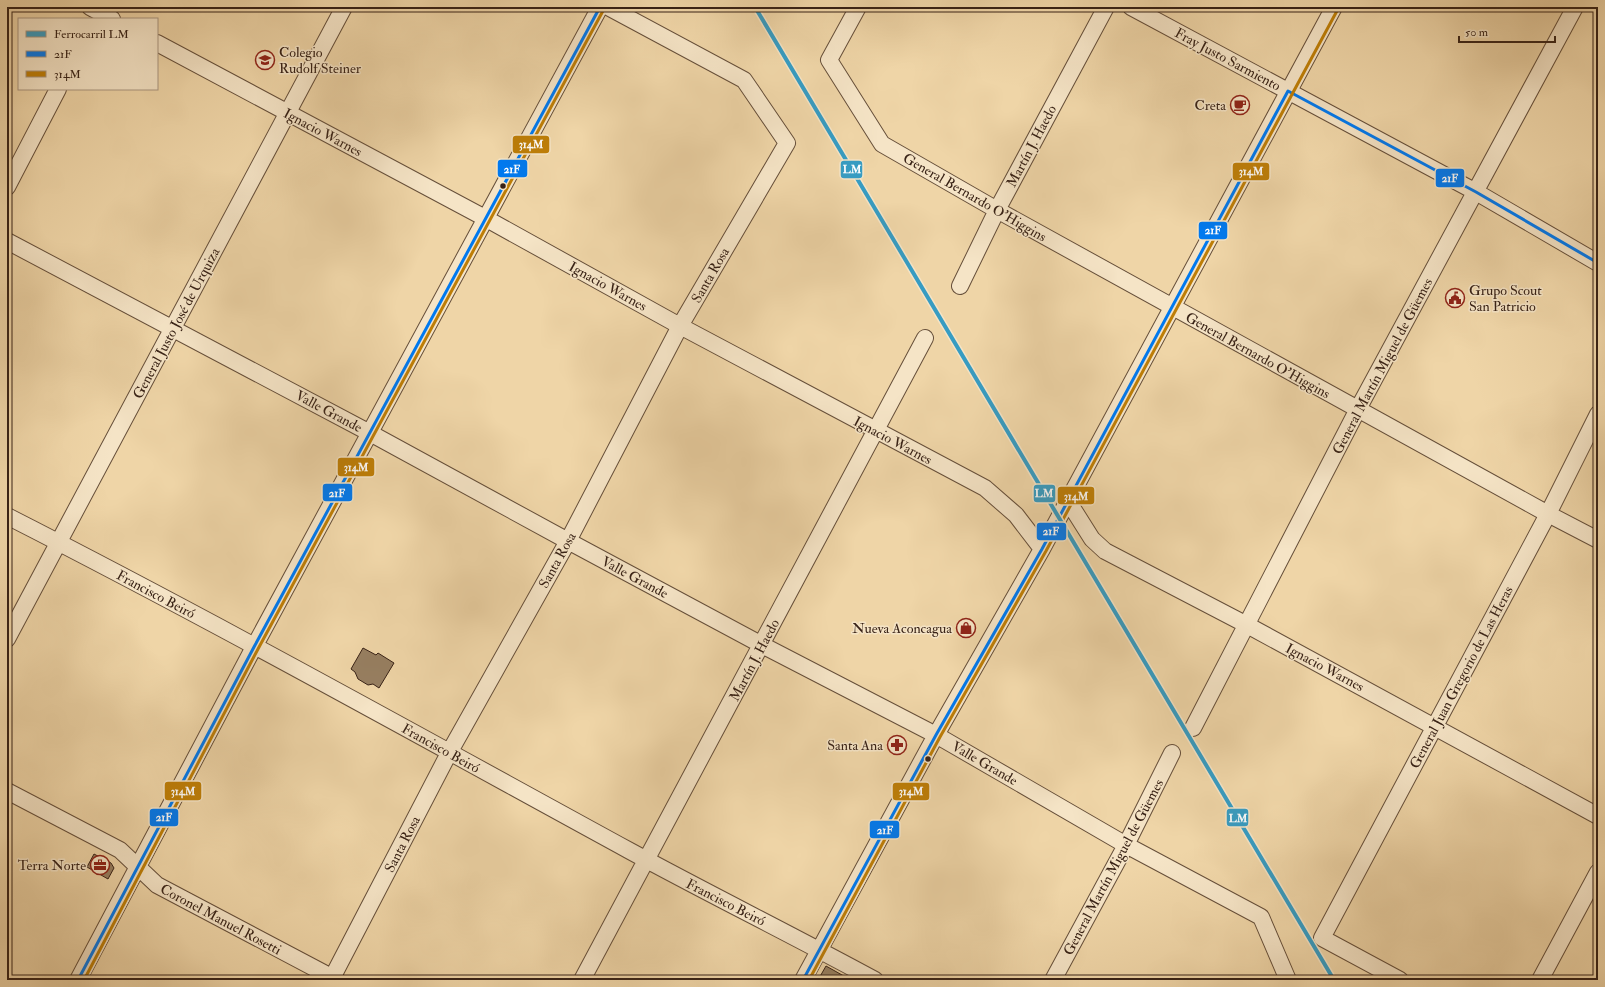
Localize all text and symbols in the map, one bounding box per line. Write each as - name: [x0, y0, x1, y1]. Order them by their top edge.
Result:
- legend: [18, 18, 158, 90]
- scale bar: [1459, 18, 1555, 44]
- street label: Fray Justo Sarmiento: [1171, 24, 1284, 96]
- text: 50 m: [1465, 25, 1489, 40]
- text: Ferrocarril LM: [54, 27, 129, 42]
- place label: Colegio Rudolf Steiner: [279, 44, 362, 77]
- text: 21F: [54, 47, 72, 62]
- school or university icon: Colegio Rudolf Steiner: [254, 49, 276, 71]
- text: 314M: [54, 67, 81, 82]
- cafe icon: Creta: [1229, 94, 1251, 116]
- place label: Creta: [1195, 97, 1226, 114]
- street label: Martín J. Haedo: [1003, 102, 1060, 190]
- street label: Ignacio Warnes: [281, 105, 365, 160]
- line badge: 314M: [512, 135, 550, 154]
- text: 314M: [519, 138, 544, 152]
- street label: General Bernardo O'Higgins: [900, 149, 1050, 246]
- line badge: 21F: [497, 159, 528, 178]
- line badge: LM: [840, 160, 863, 179]
- line badge: 314M: [1232, 162, 1270, 181]
- text: 21F: [504, 163, 520, 176]
- text: LM: [843, 163, 862, 176]
- text: 314M: [1239, 165, 1264, 179]
- line badge: 21F: [1435, 168, 1465, 188]
- text: 21F: [1442, 172, 1458, 185]
- unlabelled marker: [498, 181, 508, 191]
- line badge: 21F: [1198, 221, 1228, 240]
- text: 21F: [1205, 224, 1221, 237]
- street label: Santa Rosa: [688, 244, 733, 306]
- street label: General Justo José de Urquiza: [129, 245, 224, 402]
- street label: Ignacio Warnes: [566, 258, 650, 315]
- street label: General Martín Miguel de Güemes: [1329, 275, 1436, 457]
- place label: Grupo Scout San Patricio: [1469, 282, 1542, 315]
- public building icon: Grupo Scout San Patricio: [1444, 287, 1466, 309]
- street label: General Bernardo O'Higgins: [1182, 309, 1333, 402]
- street label: Valle Grande: [293, 387, 365, 436]
- street label: Ignacio Warnes: [851, 413, 935, 468]
- line badge: 314M: [337, 457, 375, 477]
- text: 314M: [344, 461, 369, 475]
- line badge: 21F: [322, 483, 353, 502]
- line badge: LM: [1033, 484, 1056, 503]
- line badge: 314M: [1057, 486, 1095, 505]
- text: 21F: [329, 487, 345, 500]
- text: LM: [1035, 487, 1054, 500]
- text: 314M: [1064, 490, 1089, 504]
- line badge: 21F: [1036, 522, 1067, 541]
- text: 21F: [1043, 525, 1059, 538]
- street label: Santa Rosa: [535, 529, 580, 591]
- street label: Valle Grande: [599, 553, 671, 602]
- street label: Francisco Beiró: [113, 567, 198, 622]
- street label: General Juan Gregorio de Las Heras: [1406, 583, 1517, 771]
- street label: Martín J. Haedo: [726, 616, 783, 704]
- shop icon: Nueva Aconcagua: [955, 617, 977, 639]
- place label: Nueva Aconcagua: [852, 620, 952, 637]
- street label: Ignacio Warnes: [1283, 640, 1367, 695]
- street label: Francisco Beiró: [399, 720, 483, 777]
- pharmacy icon: Santa Ana: [886, 734, 908, 756]
- place label: Santa Ana: [827, 737, 883, 754]
- street label: Valle Grande: [949, 738, 1021, 789]
- unlabelled marker: [923, 754, 933, 764]
- street label: General Martín Miguel de Güemes: [1060, 776, 1167, 958]
- line badge: 314M: [164, 781, 202, 801]
- line badge: 314M: [892, 782, 930, 801]
- text: 314M: [171, 785, 196, 799]
- text: 314M: [899, 785, 924, 799]
- line badge: 21F: [149, 808, 179, 827]
- line badge: LM: [1226, 808, 1249, 827]
- text: 21F: [156, 811, 172, 824]
- text: LM: [1229, 812, 1248, 825]
- street label: Santa Rosa: [381, 813, 424, 875]
- line badge: 21F: [869, 820, 900, 839]
- text: 21F: [877, 824, 893, 837]
- office icon: Terra Norte: [89, 854, 111, 876]
- place label: Terra Norte: [18, 857, 86, 874]
- street label: Francisco Beiró: [683, 875, 768, 930]
- street label: Coronel Manuel Rosetti: [157, 880, 284, 959]

